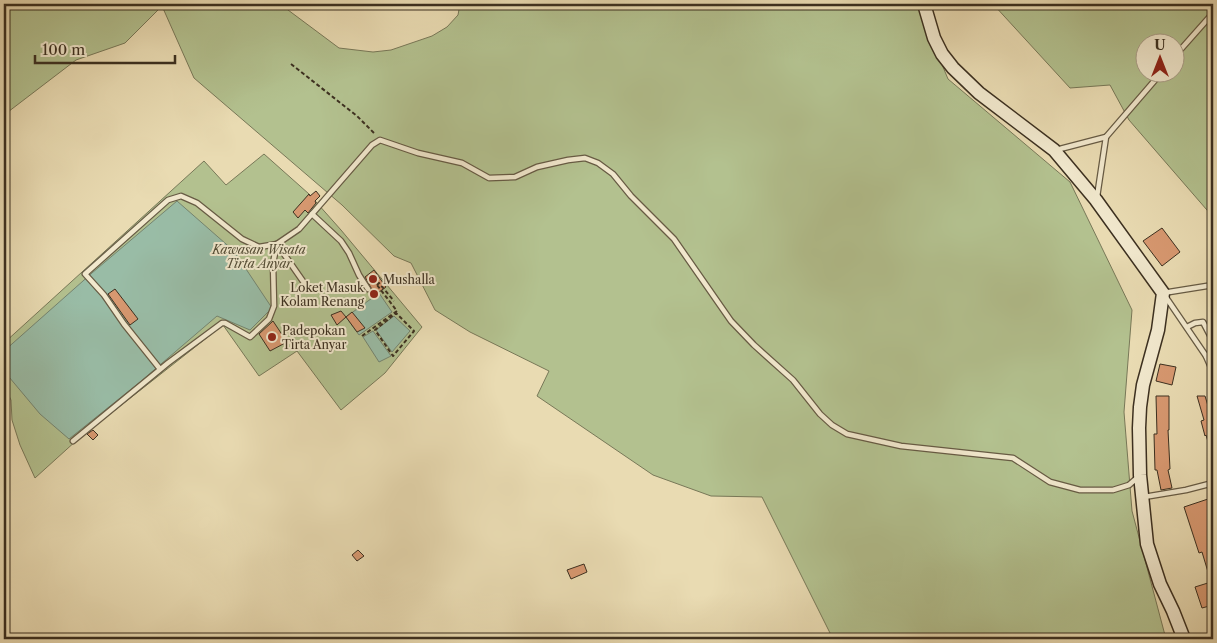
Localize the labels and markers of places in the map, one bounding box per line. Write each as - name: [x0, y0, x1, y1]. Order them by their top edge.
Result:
- place label: Mushalla: [383, 272, 436, 287]
- marker: Mushalla: [367, 273, 379, 285]
- place label: Loket Masuk Kolam Renang: [280, 280, 365, 309]
- marker: Loket Masuk Kolam Renang: [368, 288, 380, 300]
- place label: Padepokan Tirta Anyar: [282, 323, 347, 352]
- marker: Padepokan Tirta Anyar: [266, 331, 278, 343]

